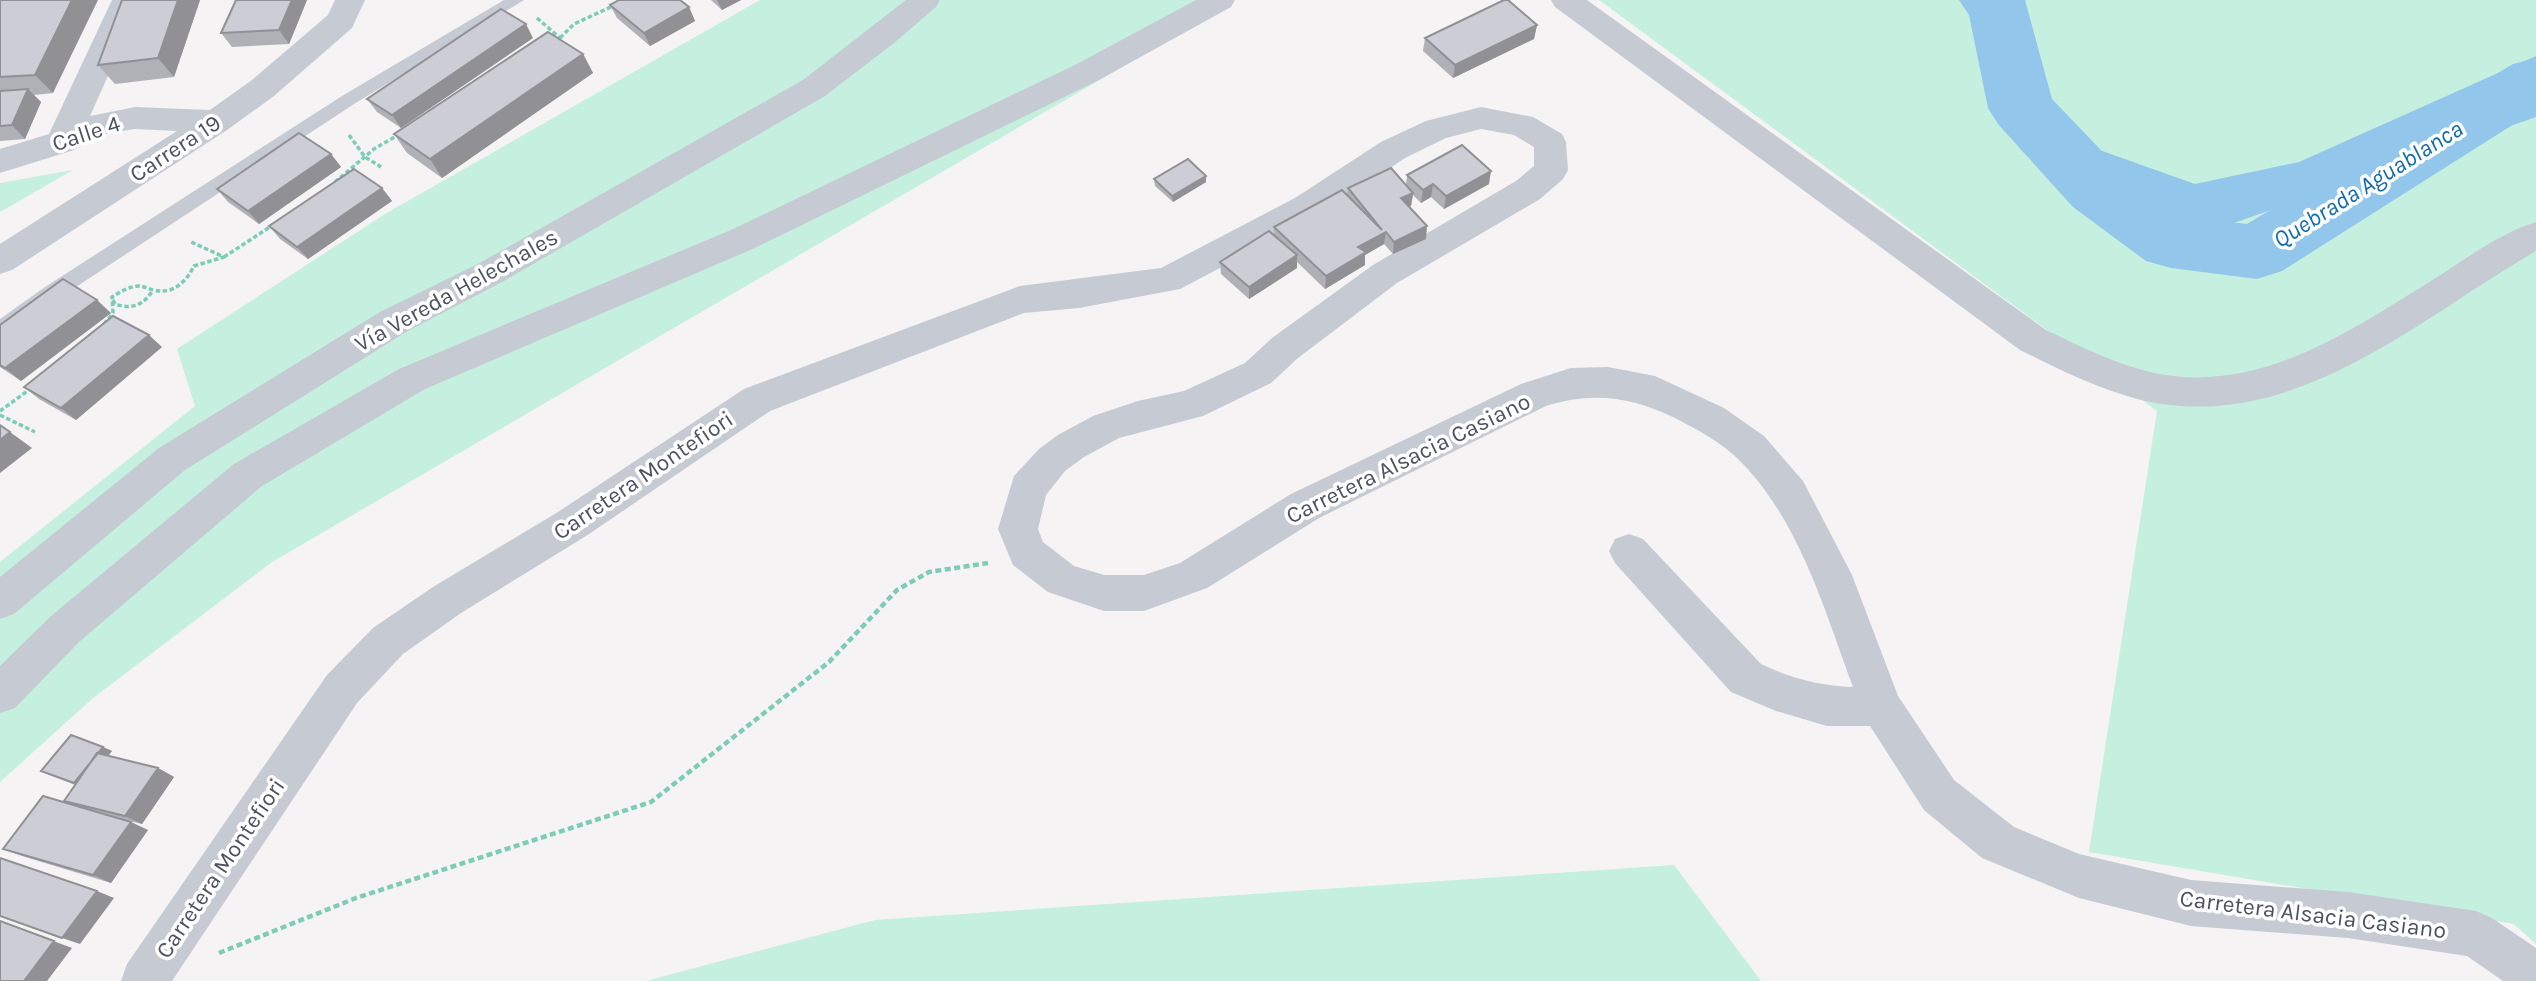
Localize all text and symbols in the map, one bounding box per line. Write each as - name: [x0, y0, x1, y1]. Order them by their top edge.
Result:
- street label: Carrera 19: [125, 109, 226, 188]
- street label: Calle 4: [49, 110, 124, 157]
- water label: Quebrada Aguablanca: [2268, 114, 2468, 254]
- street label: Vía Vereda Helechales: [350, 223, 562, 358]
- street label: Carretera Alsacia Casiano: [1282, 388, 1535, 529]
- street label: Carretera Montefiori: [548, 405, 738, 546]
- street label: Carretera Montefiori: [150, 773, 291, 963]
- street label: Carretera Alsacia Casiano: [2178, 885, 2448, 944]

